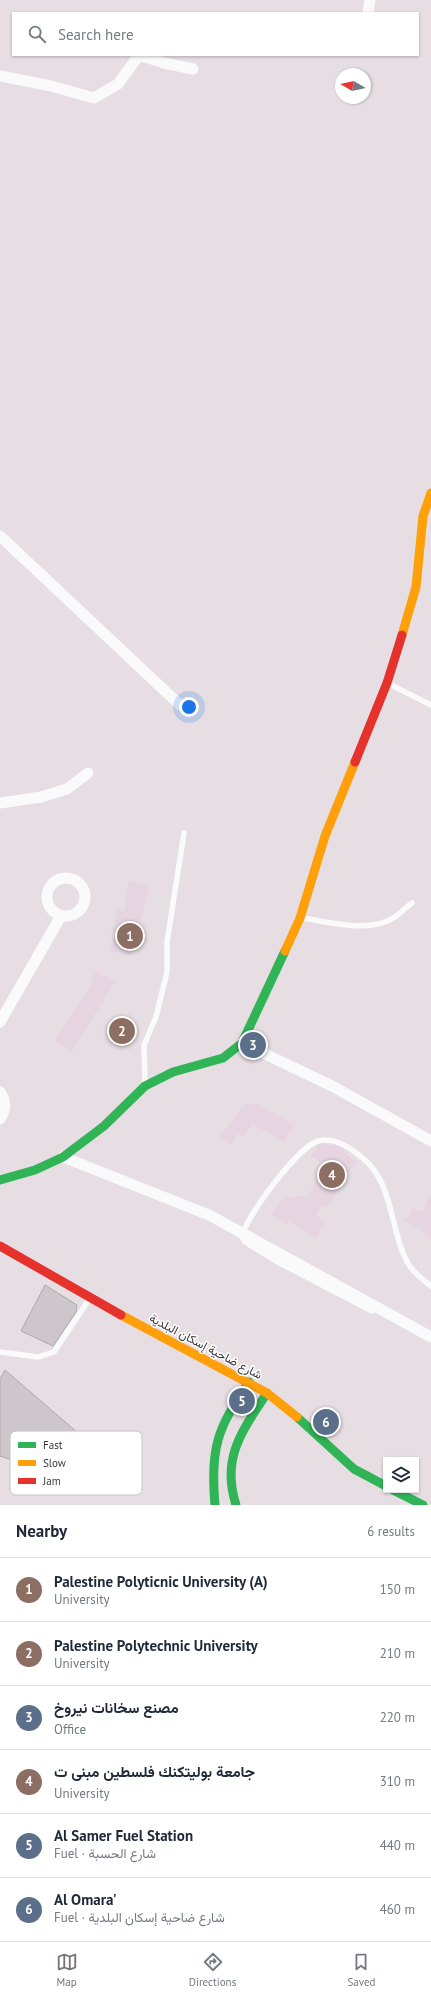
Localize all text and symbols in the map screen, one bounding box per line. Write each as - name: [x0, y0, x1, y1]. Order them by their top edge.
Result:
- search box: [12, 12, 419, 56]
- icon: search: [26, 23, 48, 45]
- text: Search here: [58, 25, 134, 44]
- north arrow: [335, 68, 371, 104]
- your location: [179, 697, 199, 717]
- pin: 1: [117, 921, 143, 951]
- pin: 2: [109, 1016, 135, 1046]
- pin: 3: [240, 1030, 266, 1060]
- pin: 4: [319, 1160, 345, 1190]
- street label: شارع ضاحية إسكان البلدية: [146, 1310, 265, 1384]
- pin: 5: [229, 1386, 255, 1416]
- pin: 6: [313, 1407, 339, 1437]
- legend: [10, 1431, 142, 1495]
- text: Fast: [43, 1438, 63, 1452]
- text: Slow: [43, 1456, 66, 1470]
- map controls: [383, 1457, 419, 1493]
- button: layers: [383, 1457, 419, 1493]
- text: Jam: [42, 1474, 61, 1488]
- text: Nearby: [16, 1520, 67, 1542]
- text: 6 results: [367, 1523, 415, 1540]
- text: Palestine Polyticnic University (A): [54, 1572, 268, 1591]
- text: 1: [25, 1581, 33, 1598]
- text: 150 m: [380, 1581, 415, 1598]
- text: University: [54, 1591, 110, 1608]
- text: Palestine Polytechnic University: [54, 1636, 258, 1655]
- text: 2: [25, 1645, 33, 1662]
- text: 210 m: [380, 1645, 415, 1662]
- text: University: [54, 1655, 110, 1672]
- text: مصنع سخانات نيروخ: [54, 1698, 179, 1717]
- text: 3: [25, 1709, 33, 1726]
- text: 220 m: [380, 1709, 415, 1726]
- text: Office: [54, 1721, 86, 1738]
- text: جامعة بوليتكنك فلسطين مبنى ت: [54, 1762, 255, 1781]
- text: 4: [25, 1773, 33, 1790]
- text: 310 m: [380, 1773, 415, 1790]
- text: University: [54, 1785, 110, 1802]
- text: Al Samer Fuel Station: [54, 1826, 193, 1845]
- text: 5: [25, 1837, 33, 1854]
- text: 440 m: [380, 1837, 415, 1854]
- text: Fuel · شارع الحسبة: [54, 1845, 156, 1862]
- text: Al Omara': [54, 1890, 117, 1909]
- text: 6: [25, 1901, 33, 1918]
- text: 460 m: [380, 1901, 415, 1918]
- text: Fuel · شارع ضاحية إسكان البلدية: [54, 1909, 225, 1926]
- tab: Map: [56, 1951, 78, 1989]
- tab: Directions: [189, 1951, 236, 1989]
- tab: Saved: [347, 1951, 375, 1989]

